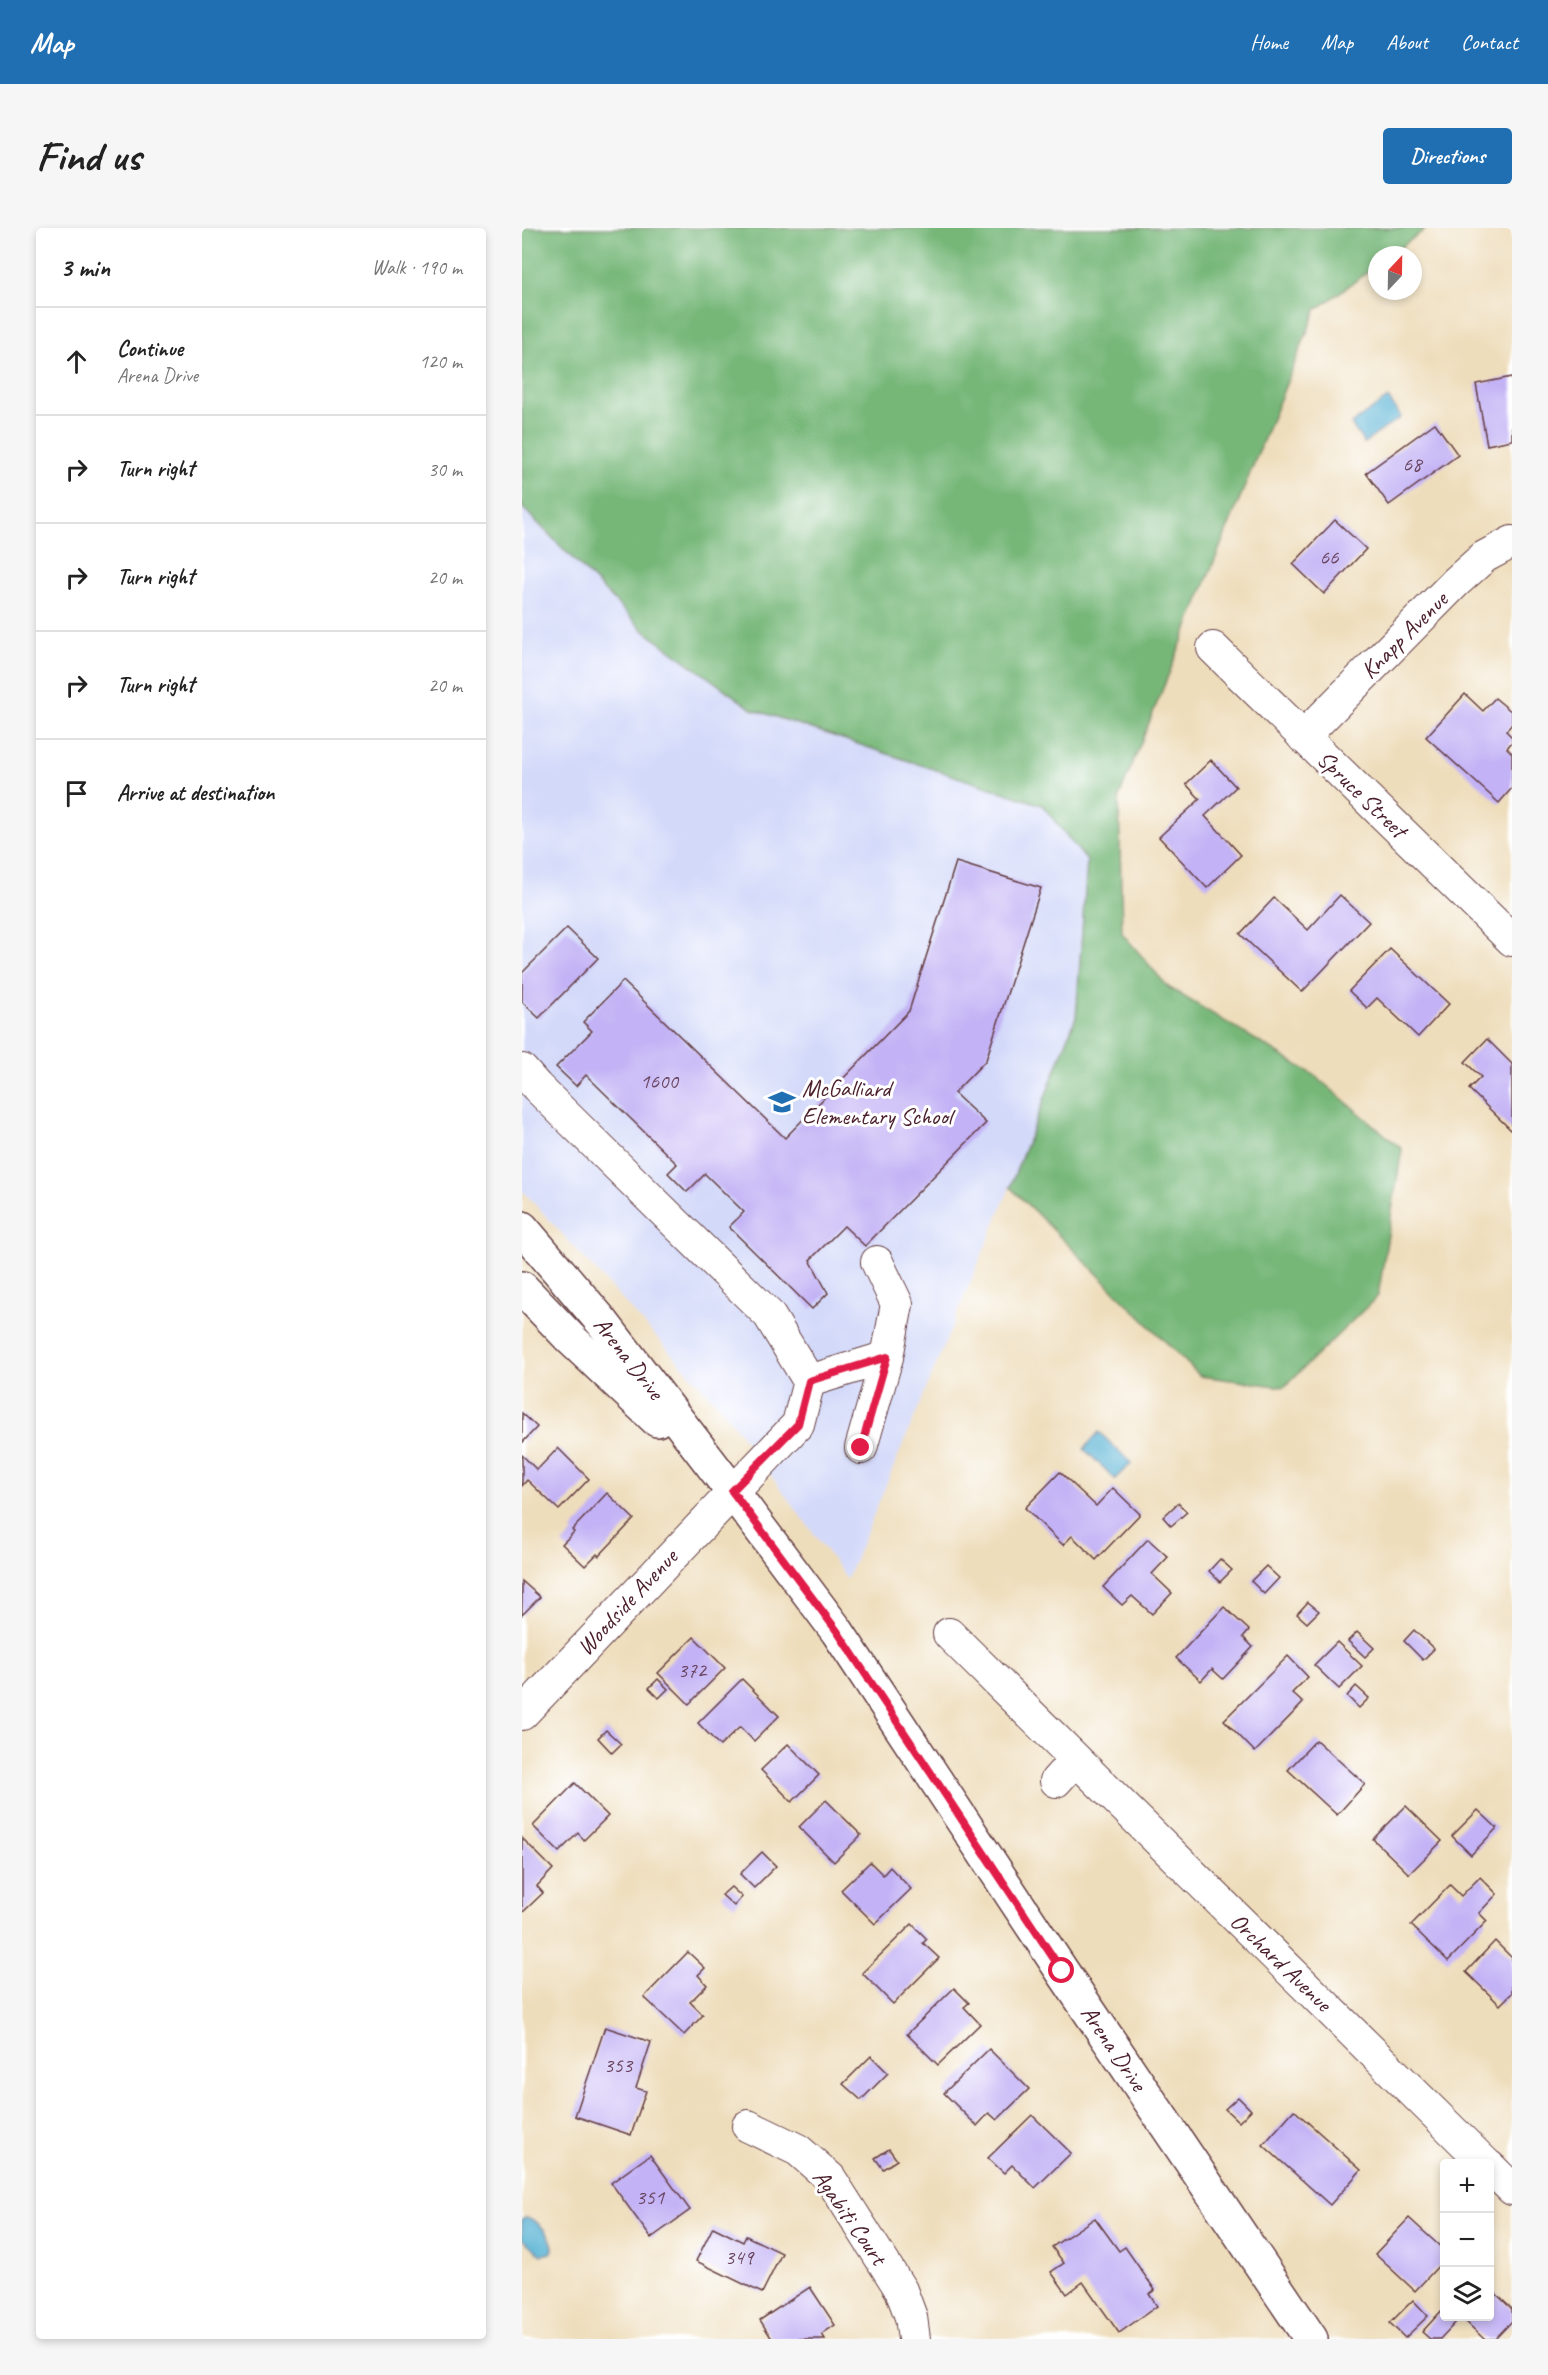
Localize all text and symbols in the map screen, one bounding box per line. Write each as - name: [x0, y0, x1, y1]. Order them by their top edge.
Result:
- text: Map: [30, 25, 73, 60]
- text: Home: [1250, 29, 1288, 55]
- text: Map: [1321, 29, 1353, 55]
- text: About: [1386, 29, 1428, 55]
- text: Contact: [1461, 29, 1518, 55]
- button: Directions: [1383, 128, 1512, 184]
- text: Find us: [36, 130, 141, 183]
- north arrow: [1368, 246, 1422, 300]
- text: 3 min: [60, 251, 110, 284]
- text: Walk · 190 m: [372, 255, 462, 280]
- text: Continue: [117, 335, 183, 363]
- icon: ahead: [60, 345, 93, 378]
- text: 120 m: [419, 349, 462, 374]
- text: Arena Drive: [117, 363, 198, 388]
- house number: 68: [1403, 451, 1424, 477]
- icon: right: [60, 453, 93, 486]
- text: Turn right: [117, 455, 194, 483]
- text: 30 m: [428, 457, 462, 482]
- house number: 66: [1320, 544, 1339, 570]
- icon: right: [60, 561, 93, 594]
- text: Turn right: [117, 563, 194, 591]
- text: 20 m: [428, 565, 462, 590]
- street label: Knapp Avenue: [1354, 583, 1456, 685]
- icon: right: [60, 669, 93, 702]
- text: Turn right: [117, 671, 194, 699]
- text: 20 m: [428, 673, 462, 698]
- street label: Spruce Street: [1311, 744, 1415, 846]
- icon: arrive: [60, 777, 93, 810]
- text: Arrive at destination: [117, 779, 274, 807]
- house number: 1600: [640, 1068, 679, 1094]
- place label: McGalliard Elementary School: [802, 1073, 956, 1131]
- school or university icon: McGalliard Elementary School: [767, 1087, 797, 1117]
- street label: Arena Drive: [587, 1310, 672, 1407]
- route end: [847, 1434, 873, 1460]
- street label: Woodside Avenue: [570, 1541, 685, 1661]
- house number: 372: [678, 1657, 708, 1683]
- street label: Orchard Avenue: [1224, 1906, 1340, 2019]
- route start: [1048, 1957, 1074, 1983]
- street label: Arena Drive: [1074, 1999, 1155, 2099]
- house number: 353: [604, 2052, 634, 2078]
- map controls: [1440, 2159, 1494, 2321]
- button: +: [1440, 2159, 1494, 2213]
- street label: Agabiti Court: [806, 2164, 895, 2272]
- house number: 351: [636, 2184, 666, 2210]
- button: −: [1440, 2213, 1494, 2267]
- house number: 349: [725, 2244, 755, 2270]
- button: layers: [1440, 2267, 1494, 2321]

